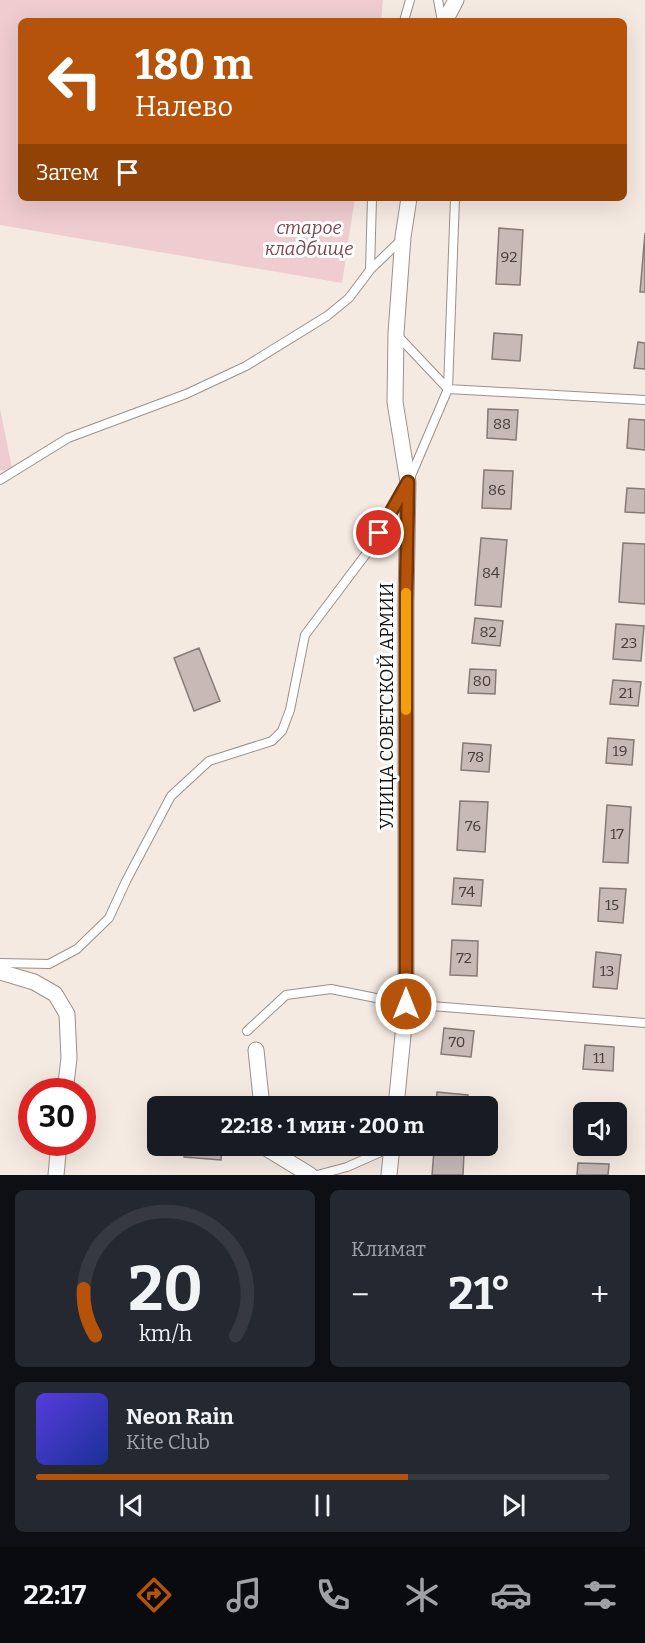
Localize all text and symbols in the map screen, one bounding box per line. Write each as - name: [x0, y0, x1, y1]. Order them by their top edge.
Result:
- text: 180 m: [135, 40, 253, 90]
- icon: left: [36, 42, 114, 120]
- text: Налево: [135, 91, 233, 123]
- icon: arrive: [111, 156, 144, 189]
- text: Затем: [36, 159, 99, 186]
- park label: старое кладбище: [265, 217, 353, 260]
- house number: 92: [501, 248, 517, 266]
- house number: 88: [493, 415, 511, 433]
- house number: 86: [488, 481, 506, 499]
- pin: [353, 507, 404, 558]
- icon: arrive: [362, 516, 395, 549]
- house number: 84: [482, 564, 500, 582]
- street label: УЛИЦА СОВЕТСКОЙ АРМИИ: [376, 583, 398, 829]
- house number: 82: [479, 623, 497, 641]
- house number: 23: [621, 634, 637, 652]
- house number: 80: [473, 672, 491, 690]
- house number: 21: [619, 684, 633, 702]
- house number: 19: [613, 742, 627, 760]
- house number: 78: [468, 748, 484, 766]
- house number: 76: [465, 817, 481, 835]
- house number: 17: [610, 825, 624, 843]
- house number: 74: [459, 883, 475, 901]
- house number: 15: [605, 896, 619, 914]
- house number: 72: [456, 949, 472, 967]
- house number: 13: [600, 962, 614, 980]
- position arrow: [374, 972, 438, 1036]
- house number: 70: [449, 1033, 465, 1051]
- house number: 11: [593, 1049, 605, 1067]
- speed limit sign: 30: [18, 1078, 96, 1156]
- map controls: [573, 1102, 627, 1156]
- button: sound: [573, 1102, 627, 1156]
- text: 22:18 · 1 мин · 200 m: [221, 1112, 424, 1139]
- text: Климат: [351, 1237, 426, 1261]
- text: 20: [128, 1252, 202, 1327]
- text: 21°: [448, 1267, 511, 1321]
- text: −: [351, 1275, 369, 1315]
- text: +: [590, 1275, 609, 1315]
- text: km/h: [138, 1321, 192, 1347]
- text: Neon Rain: [126, 1403, 234, 1430]
- text: Kite Club: [126, 1430, 210, 1454]
- icon: previous: [115, 1489, 148, 1522]
- icon: pause: [306, 1489, 339, 1522]
- icon: next: [497, 1489, 530, 1522]
- icon: directions: [133, 1574, 175, 1616]
- icon: music: [223, 1574, 265, 1616]
- icon: phone: [312, 1574, 354, 1616]
- icon: climate: [401, 1574, 443, 1616]
- icon: car: [490, 1574, 532, 1616]
- icon: filters: [579, 1574, 621, 1616]
- text: 22:17: [24, 1579, 86, 1611]

